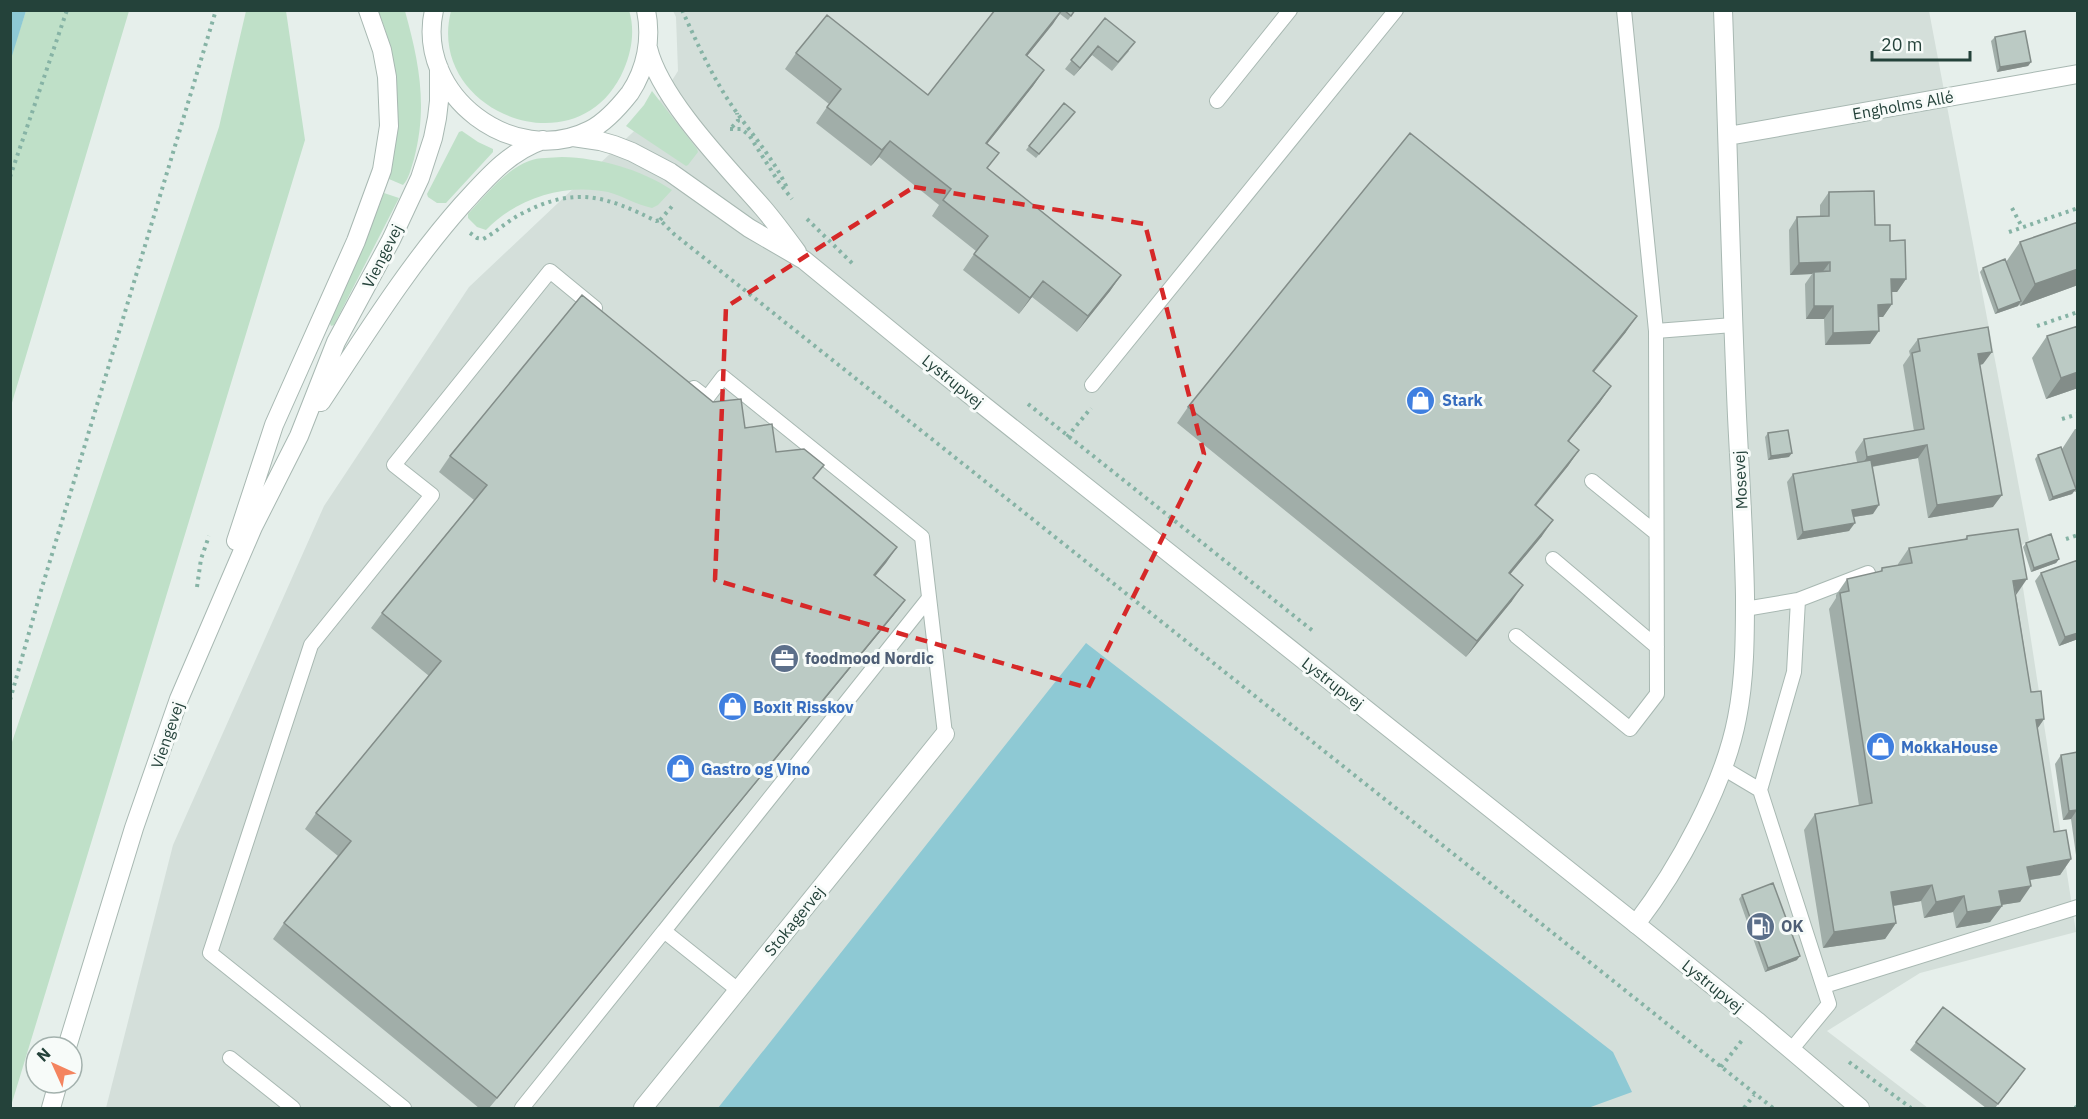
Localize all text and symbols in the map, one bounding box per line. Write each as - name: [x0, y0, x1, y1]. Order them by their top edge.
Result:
- scale bar: [1872, 24, 1970, 62]
- text: 20 m: [1881, 33, 1923, 56]
- street label: Engholms Allé: [1851, 86, 1955, 124]
- street label: Viengevej: [357, 221, 407, 291]
- street label: Lystrupvej: [918, 350, 988, 412]
- shop icon: Stark: [1405, 384, 1437, 416]
- place label: Stark: [1442, 390, 1484, 410]
- street label: Mosevej: [1728, 450, 1752, 510]
- office icon: foodmood Nordic: [768, 642, 800, 674]
- place label: foodmood Nordic: [805, 648, 934, 668]
- street label: Lystrupvej: [1298, 653, 1368, 713]
- shop icon: Boxit Risskov: [716, 691, 748, 723]
- place label: Boxit Risskov: [753, 697, 854, 717]
- street label: Viengevej: [146, 699, 188, 771]
- shop icon: MokkaHouse: [1864, 731, 1896, 763]
- place label: MokkaHouse: [1901, 737, 1998, 757]
- shop icon: Gastro og Vino: [664, 753, 696, 785]
- place label: Gastro og Vino: [701, 759, 810, 779]
- street label: Stokagervej: [760, 882, 828, 960]
- fuel station icon: OK: [1744, 910, 1776, 942]
- place label: OK: [1781, 916, 1804, 936]
- street label: Lystrupvej: [1678, 955, 1748, 1017]
- north arrow: [24, 1035, 84, 1095]
- text: N: [32, 1043, 55, 1066]

